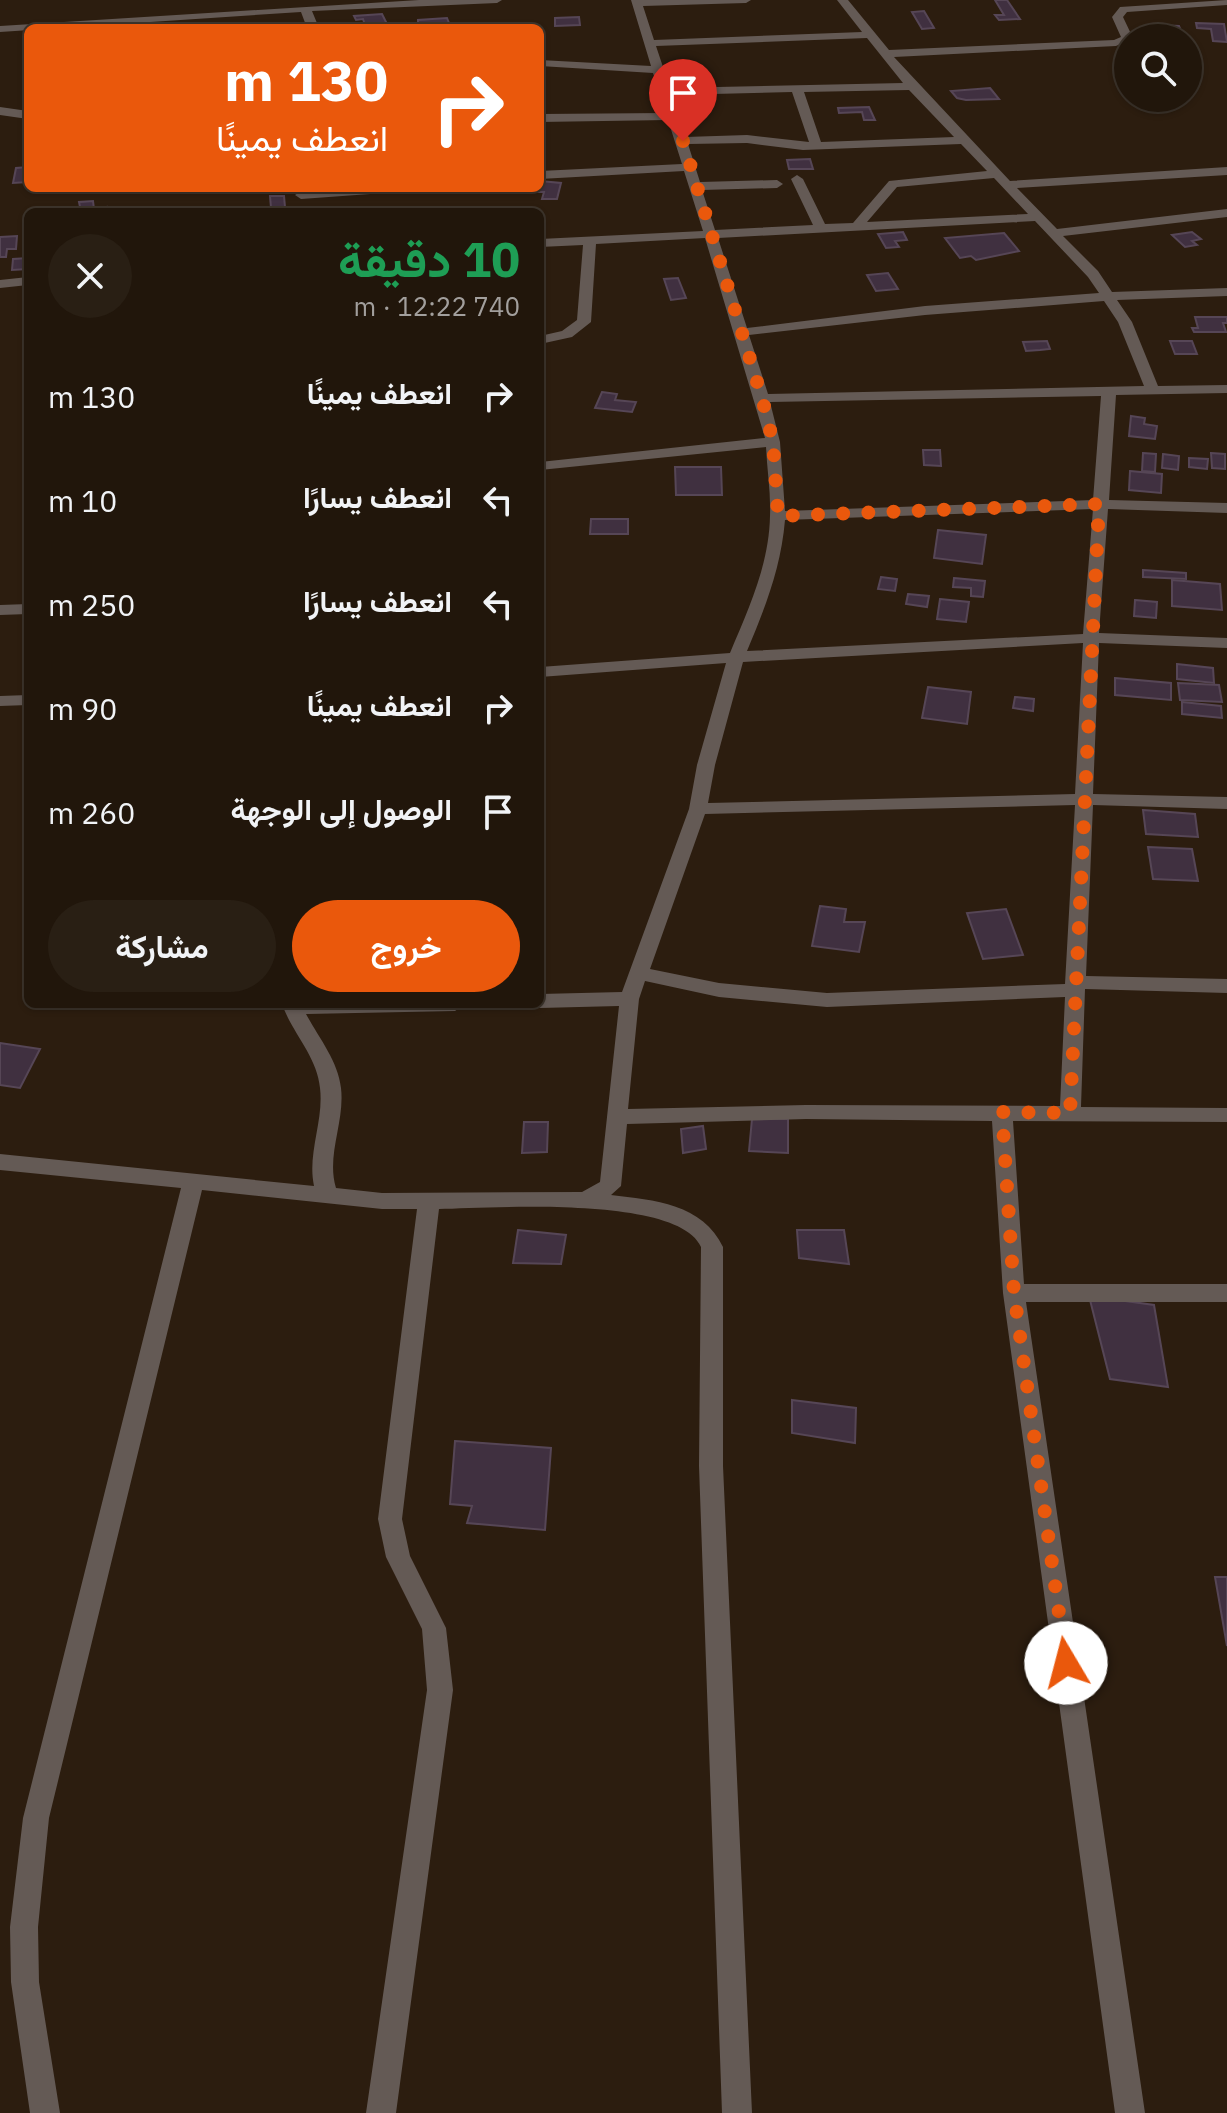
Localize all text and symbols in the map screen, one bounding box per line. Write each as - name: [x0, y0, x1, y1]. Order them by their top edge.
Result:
- map controls: [1114, 24, 1202, 112]
- button: search: [1114, 24, 1202, 112]
- text: 130 m: [224, 44, 388, 116]
- icon: right: [416, 56, 520, 160]
- pin: [649, 59, 717, 141]
- icon: arrive: [661, 71, 705, 115]
- text: انعطف يمينًا: [216, 114, 388, 161]
- text: 10 دقيقة: [338, 228, 520, 290]
- button: close: [48, 234, 132, 318]
- text: 740 m · 12:22: [354, 289, 520, 323]
- text: انعطف يمينًا: [307, 373, 452, 412]
- icon: right: [476, 374, 520, 418]
- text: 130 m: [48, 377, 135, 416]
- text: انعطف يسارًا: [303, 477, 452, 516]
- icon: left: [476, 478, 520, 522]
- text: 10 m: [48, 481, 117, 520]
- text: انعطف يسارًا: [303, 581, 452, 620]
- icon: left: [476, 582, 520, 626]
- text: 250 m: [48, 585, 135, 624]
- text: انعطف يمينًا: [307, 685, 452, 724]
- icon: right: [476, 686, 520, 730]
- text: 90 m: [48, 689, 117, 728]
- text: الوصول إلى الوجهة: [230, 789, 452, 828]
- icon: arrive: [476, 790, 520, 834]
- text: 260 m: [48, 793, 135, 832]
- button: مشاركة: [48, 900, 276, 992]
- button: خروج: [292, 900, 520, 992]
- position arrow: [1024, 1621, 1108, 1705]

